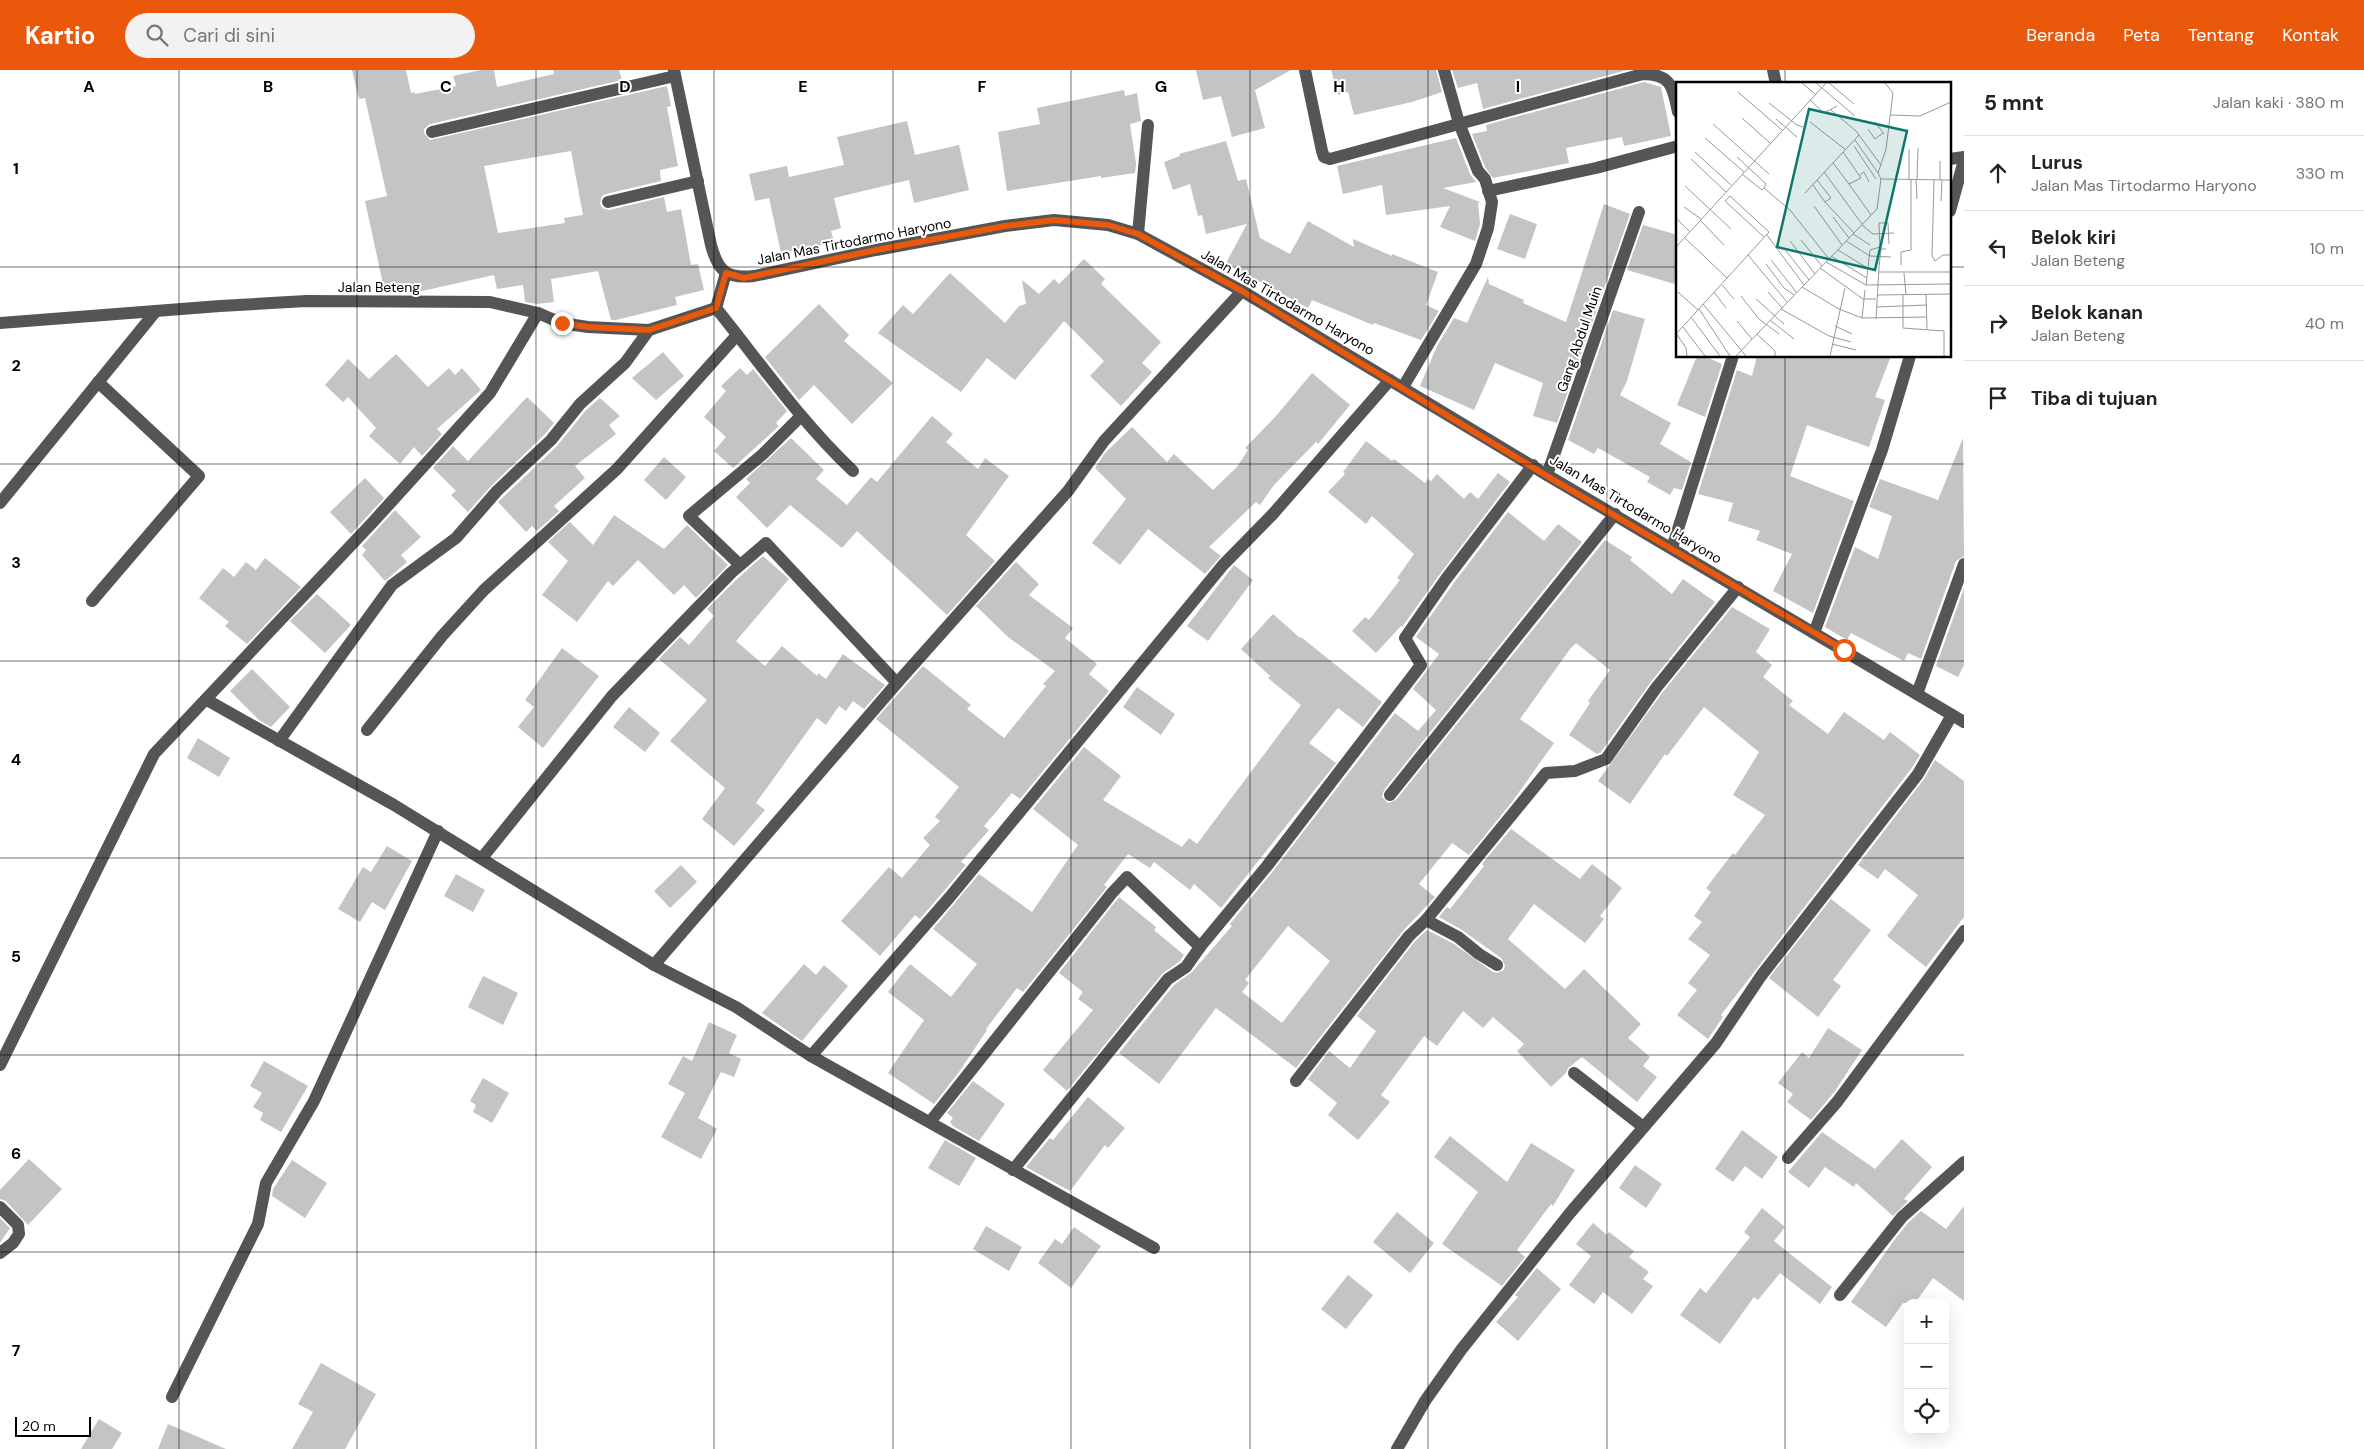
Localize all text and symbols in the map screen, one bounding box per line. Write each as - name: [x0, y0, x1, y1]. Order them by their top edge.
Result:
- search box: [125, 13, 475, 58]
- text: Kartio: [25, 20, 95, 51]
- icon: search: [143, 21, 171, 49]
- text: Cari di sini: [183, 23, 275, 48]
- text: Beranda: [2026, 23, 2095, 47]
- text: Peta: [2123, 23, 2160, 47]
- text: Tentang: [2188, 23, 2254, 47]
- text: Kontak: [2282, 23, 2339, 47]
- text: A: [83, 76, 95, 97]
- text: B: [263, 76, 273, 97]
- text: C: [440, 76, 452, 97]
- text: D: [619, 76, 631, 97]
- text: E: [798, 76, 808, 97]
- text: F: [978, 76, 987, 97]
- text: G: [1155, 76, 1167, 97]
- text: H: [1333, 76, 1345, 97]
- text: I: [1516, 76, 1520, 97]
- inset map: [1676, 82, 1952, 358]
- text: 5 mnt: [1984, 89, 2044, 117]
- text: Jalan kaki · 380 m: [2213, 92, 2344, 113]
- text: Lurus: [2031, 150, 2083, 175]
- text: 1: [13, 158, 19, 179]
- icon: ahead: [1984, 159, 2012, 187]
- text: 330 m: [2296, 163, 2344, 184]
- text: Jalan Mas Tirtodarmo Haryono: [2031, 175, 2257, 196]
- street label: Jalan Mas Tirtodarmo Haryono: [755, 213, 953, 269]
- text: Belok kiri: [2031, 225, 2116, 250]
- icon: left: [1984, 234, 2012, 262]
- text: 10 m: [2310, 238, 2344, 259]
- street label: Jalan Mas Tirtodarmo Haryono: [1198, 245, 1378, 359]
- text: Jalan Beteng: [2031, 250, 2125, 271]
- street label: Jalan Beteng: [338, 278, 420, 296]
- street label: Gang Abdul Muin: [1552, 284, 1606, 394]
- text: Belok kanan: [2031, 300, 2143, 325]
- icon: right: [1984, 309, 2012, 337]
- route end: [551, 312, 574, 335]
- text: 40 m: [2305, 313, 2344, 334]
- text: Jalan Beteng: [2031, 325, 2125, 346]
- text: 2: [11, 355, 21, 376]
- icon: arrive: [1984, 384, 2012, 412]
- text: Tiba di tujuan: [2031, 386, 2157, 411]
- street label: Jalan Mas Tirtodarmo Haryono: [1547, 450, 1725, 568]
- text: 3: [11, 552, 21, 573]
- route start: [1833, 639, 1856, 662]
- text: 4: [11, 749, 21, 770]
- text: 5: [11, 946, 21, 967]
- text: 6: [11, 1143, 21, 1164]
- map controls: [1904, 1299, 1949, 1434]
- button: +: [1904, 1299, 1949, 1344]
- text: 7: [12, 1340, 21, 1361]
- button: −: [1904, 1344, 1949, 1389]
- button: locate: [1904, 1389, 1949, 1434]
- scale bar: [15, 1414, 91, 1437]
- text: 20 m: [22, 1417, 56, 1435]

